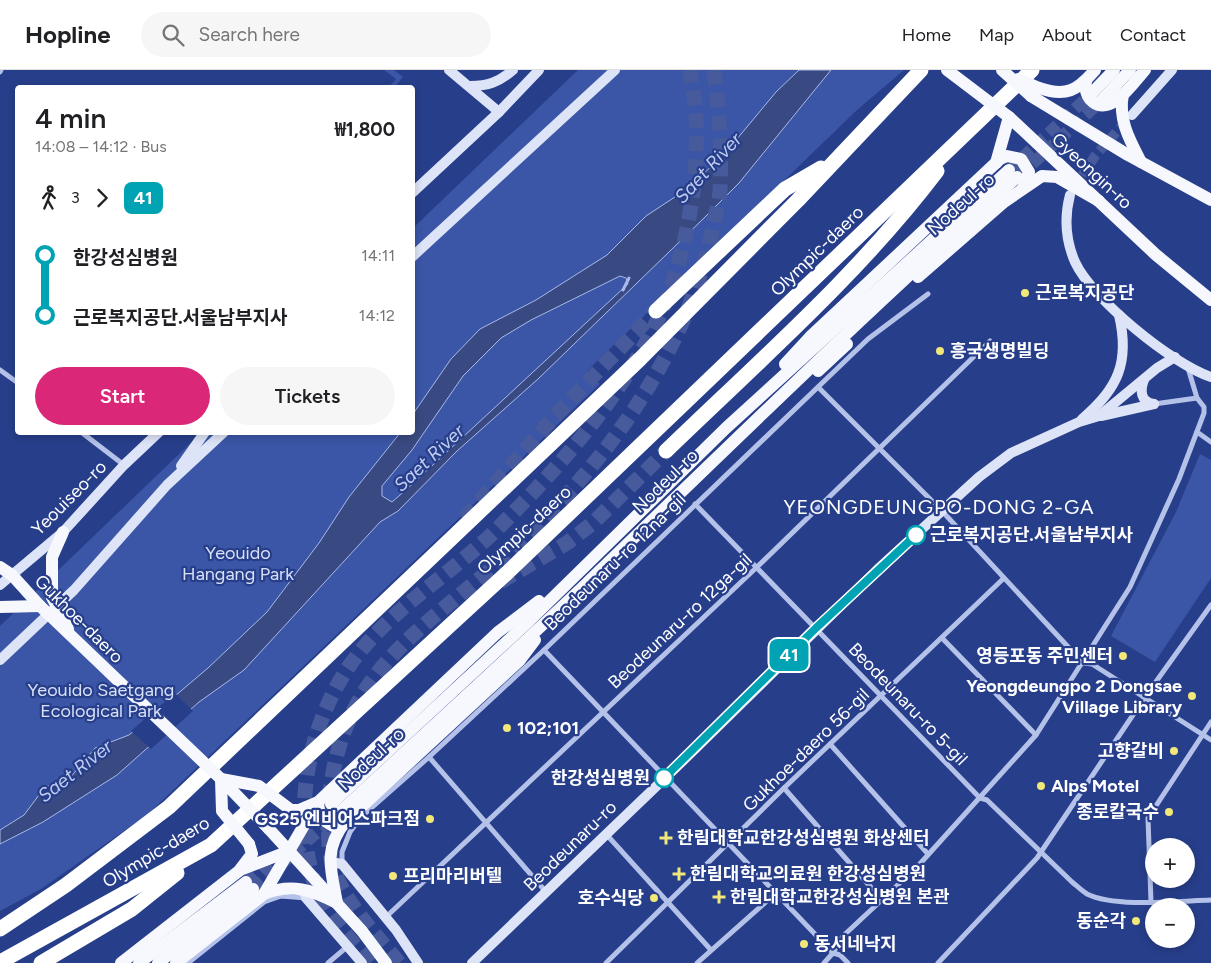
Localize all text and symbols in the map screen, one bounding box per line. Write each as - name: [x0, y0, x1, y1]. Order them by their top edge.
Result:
- search box: [141, 12, 491, 57]
- text: Hopline: [25, 20, 111, 49]
- icon: search: [159, 21, 187, 49]
- text: Search here: [199, 23, 300, 46]
- text: Home: [902, 24, 951, 46]
- text: Map: [979, 24, 1014, 46]
- text: About: [1042, 24, 1092, 46]
- text: Contact: [1120, 24, 1186, 46]
- text: 4 min: [35, 101, 106, 135]
- text: ₩1,800: [335, 118, 395, 141]
- water label: Saet River: [670, 128, 747, 208]
- street label: Gyeongin-ro: [1047, 128, 1137, 214]
- text: 14:08 – 14:12 · Bus: [35, 137, 167, 156]
- street label: Nodeul-ro: [923, 168, 999, 240]
- icon: walk: [35, 184, 63, 212]
- icon: forward: [88, 184, 116, 212]
- text: 41: [134, 187, 153, 209]
- text: 3: [71, 188, 80, 207]
- street label: Olympic-daero: [766, 201, 868, 301]
- text: 한강성심병원: [73, 246, 178, 269]
- text: 14:11: [361, 246, 395, 265]
- place label: 근로복지공단: [1035, 282, 1135, 304]
- marker: 근로복지공단: [1019, 287, 1031, 299]
- text: 근로복지공단.서울남부지사: [73, 306, 287, 329]
- text: 14:12: [359, 306, 395, 325]
- place label: 흥국생명빌딩: [950, 340, 1049, 362]
- marker: 흥국생명빌딩: [934, 345, 946, 357]
- button: Start: [35, 367, 210, 425]
- button: Tickets: [220, 367, 395, 425]
- water label: Saet River: [389, 419, 469, 496]
- street label: Nodeul-ro: [628, 444, 702, 518]
- street label: Yeouiseo-ro: [27, 456, 111, 540]
- street label: Olympic-daero: [472, 481, 576, 579]
- street label: Beodeunaru-ro 12na-gil: [540, 489, 690, 635]
- district label: YEONGDEUNGPO-DONG 2-GA: [783, 495, 1095, 519]
- place label: 근로복지공단.서울남부지사: [930, 524, 1134, 546]
- marker: 근로복지공단.서울남부지사: [906, 525, 926, 545]
- park label: Yeouido Hangang Park: [182, 542, 294, 585]
- street label: Beodeunaru-ro 12ga-gil: [603, 549, 757, 693]
- street label: Gukhoe-daero: [30, 570, 128, 668]
- street label: Beodeunaru-ro 5-gil: [844, 638, 972, 770]
- line badge: 41: [766, 639, 812, 671]
- text: 41: [780, 644, 799, 666]
- place label: 영등포동 주민센터: [976, 645, 1113, 667]
- marker: 영등포동 주민센터: [1117, 650, 1129, 662]
- place label: Yeongdeungpo 2 Dongsae Village Library: [966, 675, 1183, 718]
- park label: Yeouido Saetgang Ecological Park: [28, 679, 174, 722]
- street label: Gukhoe-daero 56-gil: [738, 684, 874, 816]
- marker: Yeongdeungpo 2 Dongsae Village Library: [1186, 690, 1198, 702]
- place label: 102;101: [517, 717, 579, 739]
- marker: 102;101: [501, 722, 513, 734]
- street label: Nodeul-ro: [333, 723, 409, 795]
- water label: Saet River: [33, 734, 117, 807]
- place label: 고향갈비: [1098, 740, 1164, 762]
- marker: 고향갈비: [1168, 745, 1180, 757]
- place label: 한강성심병원: [551, 767, 650, 789]
- marker: 한강성심병원: [654, 768, 674, 788]
- place label: Alps Motel: [1051, 775, 1139, 797]
- marker: Alps Motel: [1035, 780, 1047, 792]
- street label: Beodeunaru-ro: [519, 796, 621, 896]
- place label: 종로칼국수: [1076, 801, 1159, 823]
- marker: 종로칼국수: [1163, 806, 1175, 818]
- place label: GS25 엔비어스파크점: [255, 808, 420, 830]
- street label: Olympic-daero: [99, 811, 213, 893]
- marker: GS25 엔비어스파크점: [424, 813, 436, 825]
- place label: 한림대학교한강성심병원 화상센터: [677, 827, 930, 849]
- marker: 한림대학교한강성심병원 화상센터: [659, 831, 673, 845]
- map controls: [1145, 838, 1195, 948]
- button: +: [1145, 838, 1195, 888]
- place label: 한림대학교의료원 한강성심병원: [690, 863, 926, 885]
- place label: 프리마리버텔: [403, 865, 502, 887]
- marker: 한림대학교의료원 한강성심병원: [672, 867, 686, 881]
- marker: 프리마리버텔: [387, 870, 399, 882]
- place label: 한림대학교한강성심병원 본관: [730, 886, 950, 908]
- place label: 호수식당: [578, 887, 644, 909]
- marker: 한림대학교한강성심병원 본관: [712, 890, 726, 904]
- marker: 호수식당: [648, 892, 660, 904]
- button: −: [1145, 898, 1195, 948]
- place label: 동순각: [1076, 910, 1126, 932]
- marker: 동순각: [1130, 915, 1142, 927]
- place label: 동서네낙지: [814, 933, 897, 955]
- marker: 동서네낙지: [798, 938, 810, 950]

